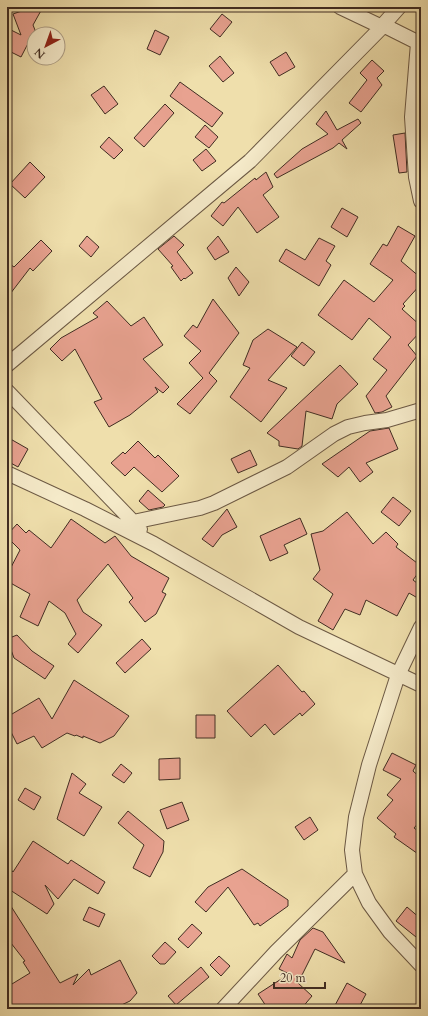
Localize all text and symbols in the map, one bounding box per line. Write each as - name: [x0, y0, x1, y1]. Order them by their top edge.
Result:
- north arrow: [26, 26, 66, 66]
- text: N: [31, 44, 48, 62]
- scale bar: [274, 964, 325, 990]
- text: 20 m: [280, 970, 307, 986]

